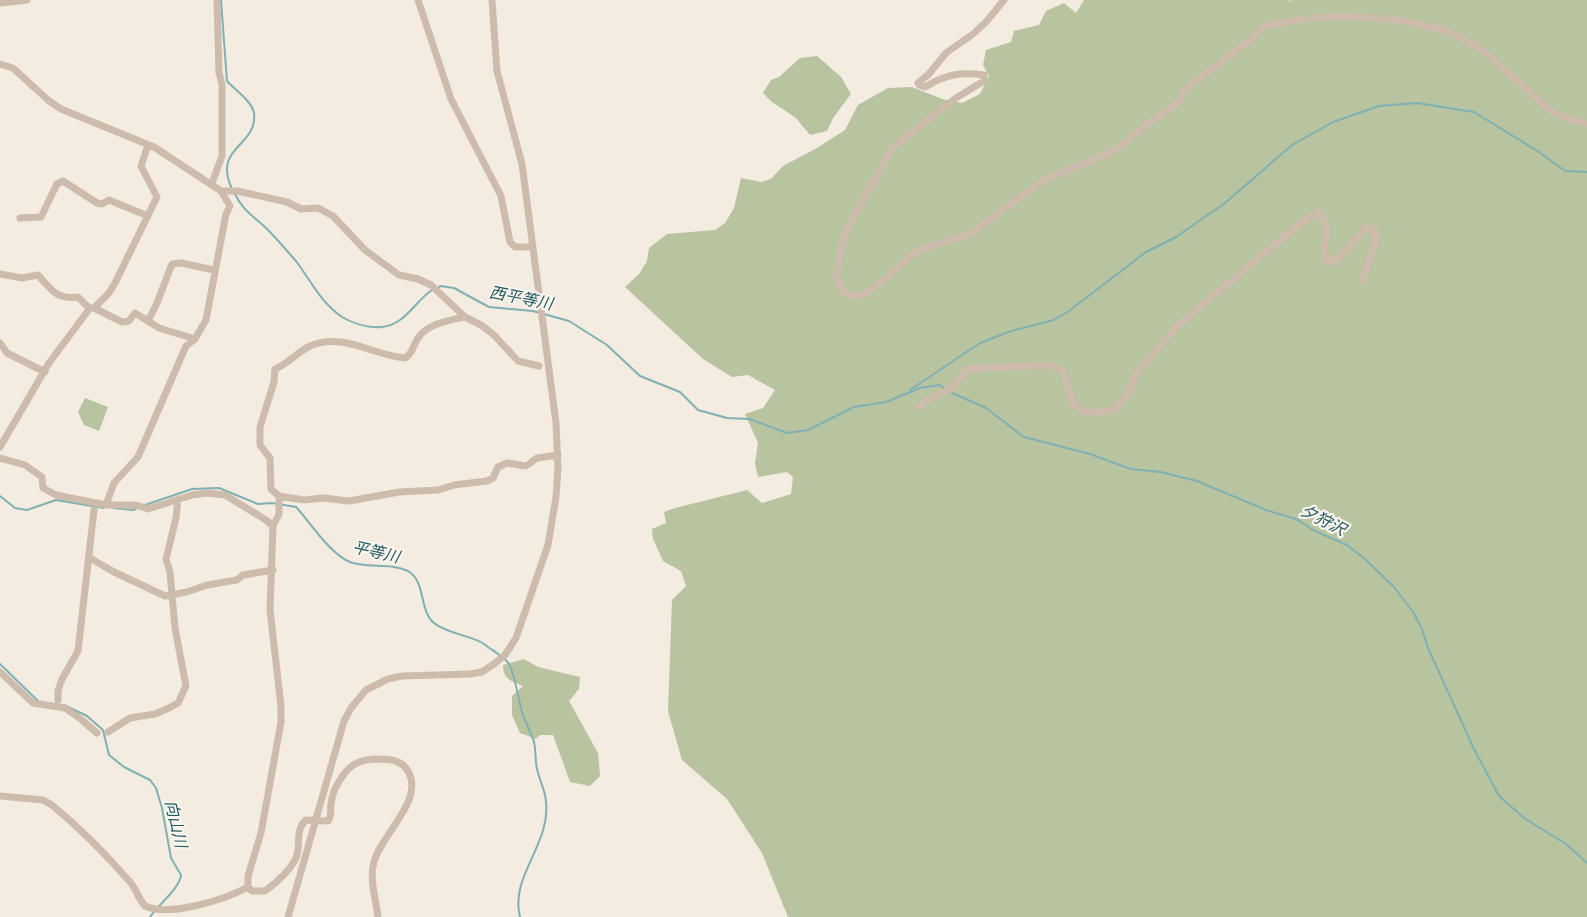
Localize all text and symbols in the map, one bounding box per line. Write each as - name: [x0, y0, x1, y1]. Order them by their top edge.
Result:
- water label: 西平等川: [488, 283, 556, 314]
- water label: 夕狩沢: [1297, 501, 1350, 540]
- water label: 平等川: [350, 537, 403, 567]
- water label: 向山川: [161, 798, 191, 851]

